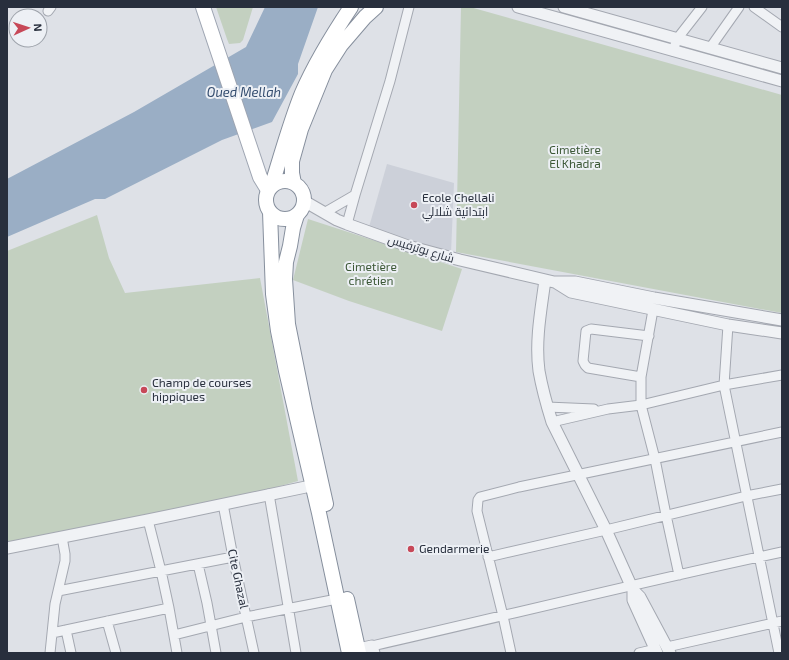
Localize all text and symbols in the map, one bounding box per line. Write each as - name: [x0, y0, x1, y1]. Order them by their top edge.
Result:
- north arrow: [8, 8, 48, 48]
- text: N: [32, 23, 45, 32]
- water label: Oued Mellah: [207, 84, 281, 100]
- park label: Cimetière El Khadra: [549, 142, 601, 170]
- place label: Ecole Chellali ابتدائية شلالي: [422, 190, 495, 222]
- marker: Ecole Chellali ابتدائية شلالي: [409, 200, 419, 210]
- street label: شارع بوترفيس: [386, 231, 456, 267]
- park label: Cimetière chrétien: [345, 259, 397, 287]
- place label: Champ de courses hippiques: [152, 375, 251, 403]
- marker: Champ de courses hippiques: [139, 385, 149, 395]
- place label: Gendarmerie: [419, 541, 489, 555]
- marker: Gendarmerie: [406, 544, 416, 554]
- street label: Cite Ghazal: [226, 548, 252, 610]

